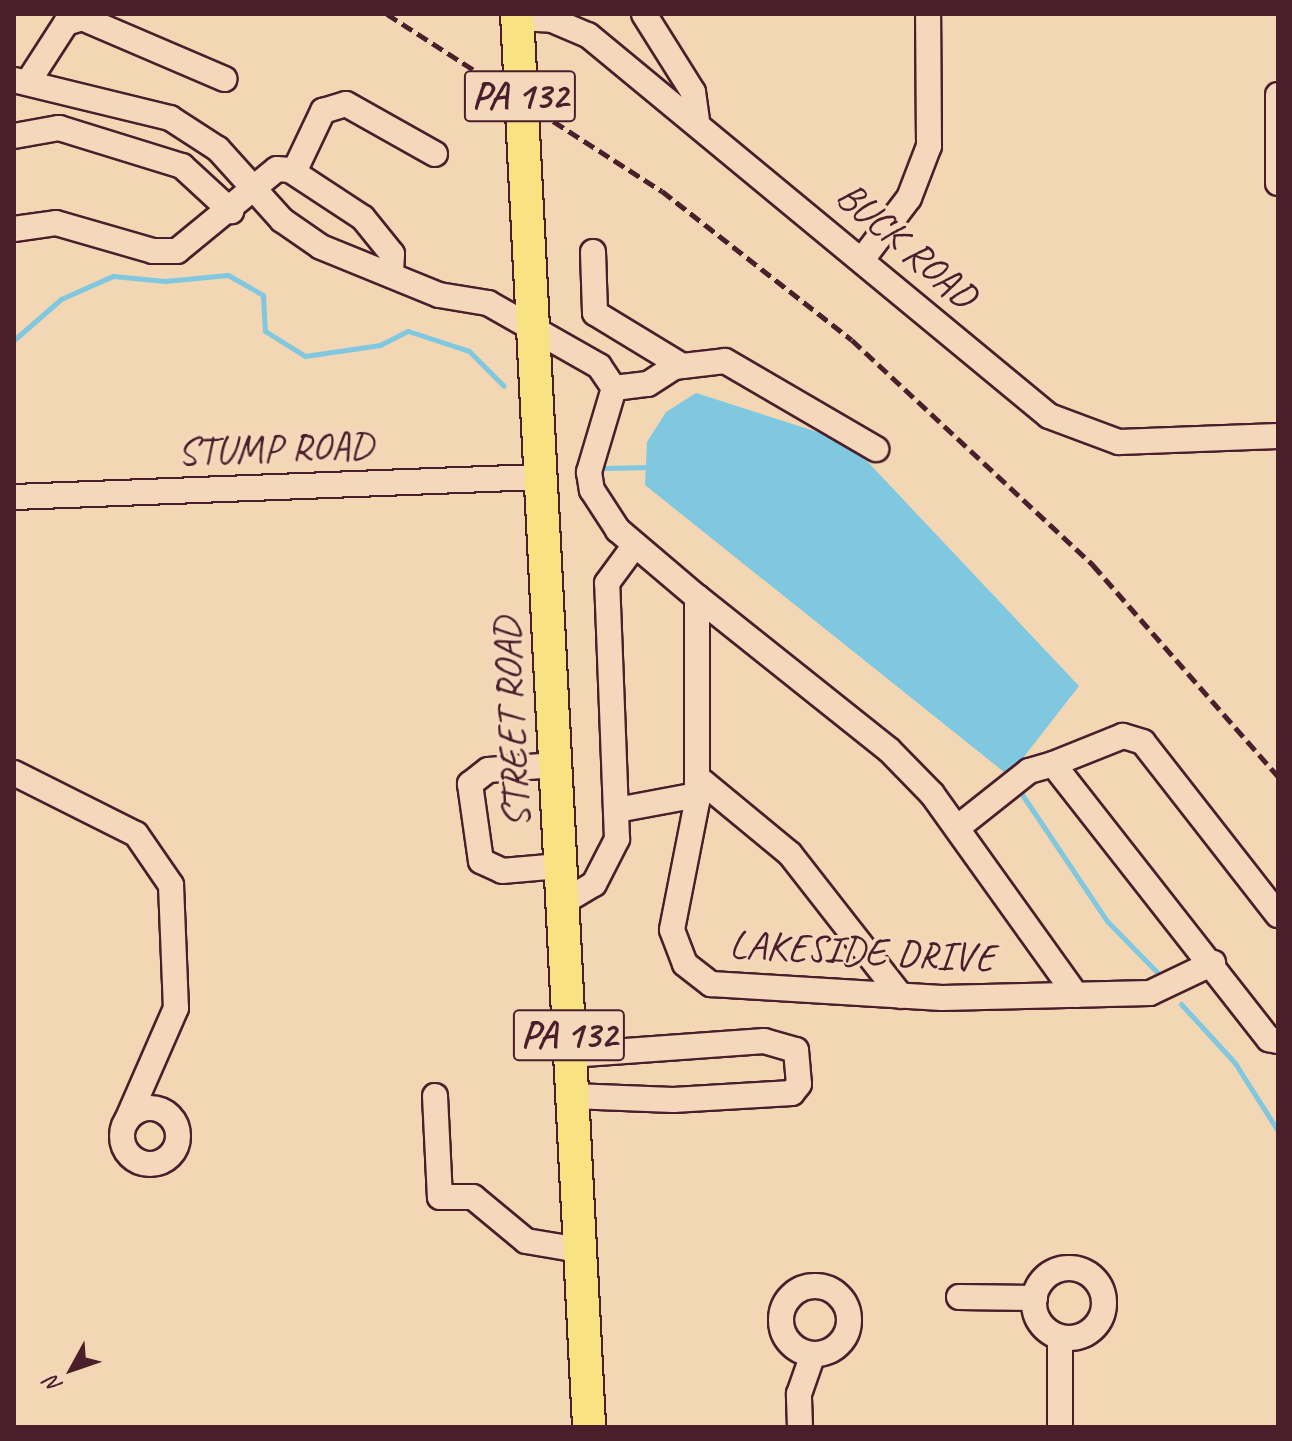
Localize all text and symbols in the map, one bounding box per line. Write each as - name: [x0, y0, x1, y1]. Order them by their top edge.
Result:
- road number: PA 132: [462, 62, 578, 130]
- street label: BUCK ROAD: [826, 170, 988, 320]
- street label: STUMP ROAD: [175, 421, 375, 475]
- street label: STREET ROAD: [481, 616, 541, 830]
- street label: LAKESIDE DRIVE: [728, 920, 996, 982]
- road number: PA 132: [511, 1001, 627, 1069]
- north arrow: [32, 1329, 112, 1409]
- text: N: [39, 1370, 69, 1399]

